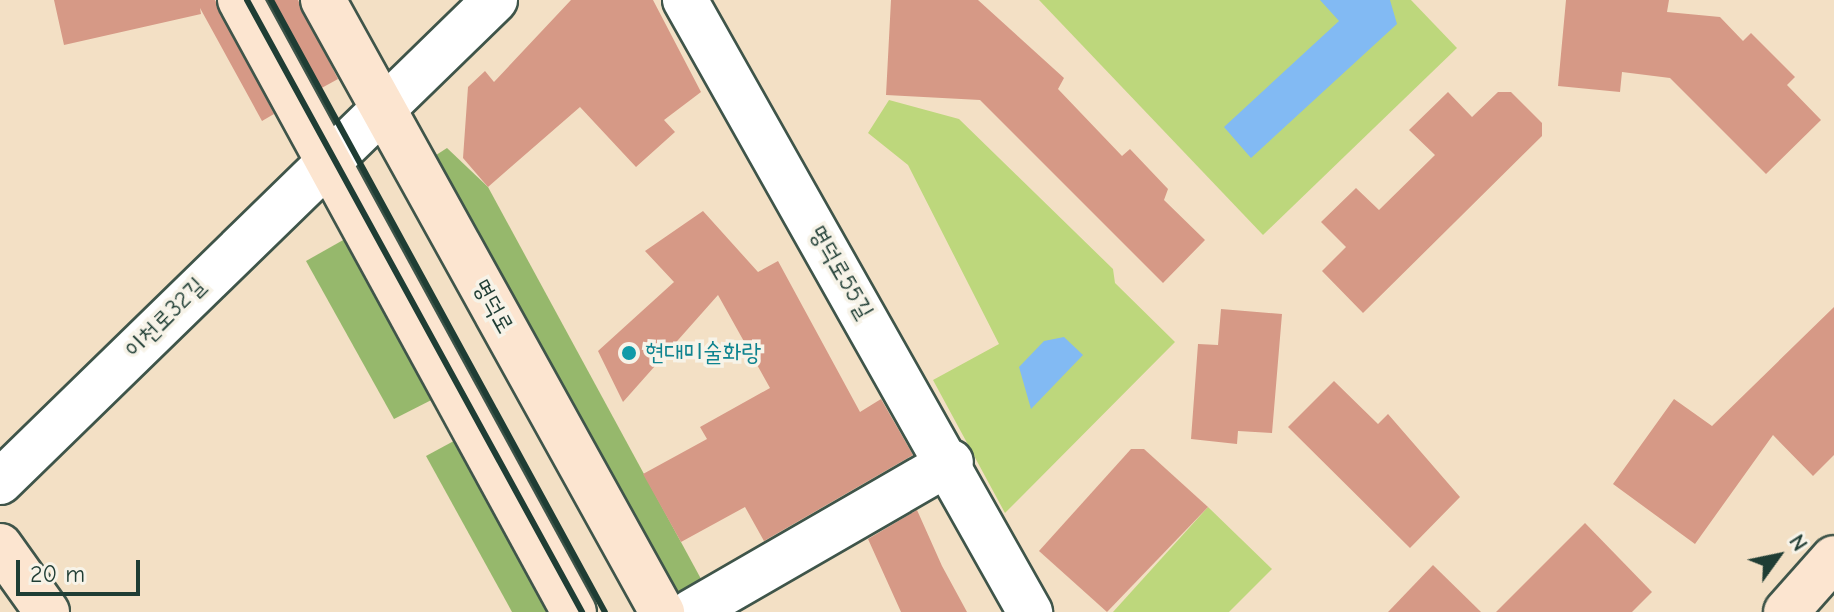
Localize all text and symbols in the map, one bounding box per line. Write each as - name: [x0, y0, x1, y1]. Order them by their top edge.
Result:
- street label: 명덕로55길: [803, 220, 879, 324]
- street label: 이천로32길: [119, 272, 211, 364]
- street label: 명덕로: [466, 274, 520, 338]
- place label: 현대미술화랑: [645, 339, 761, 367]
- marker: 현대미술화랑: [620, 344, 638, 362]
- north arrow: [1738, 516, 1818, 596]
- text: N: [1783, 530, 1813, 556]
- scale bar: [20, 544, 144, 594]
- text: 20 m: [30, 560, 85, 588]

